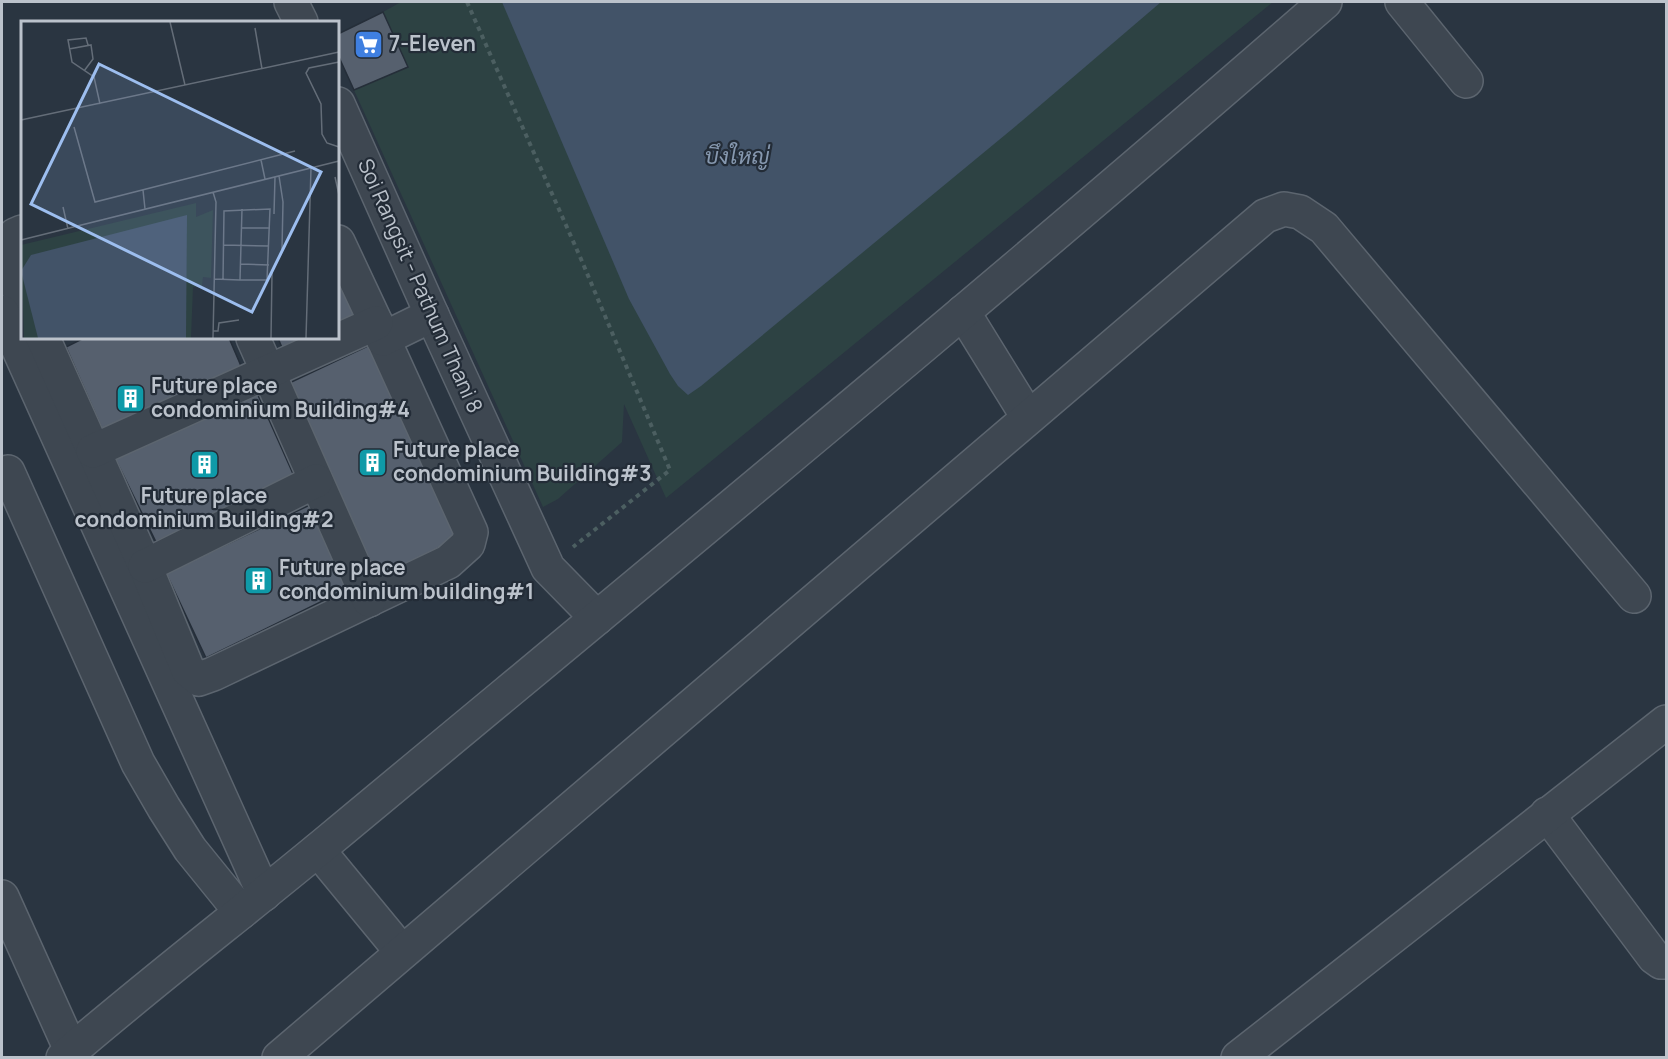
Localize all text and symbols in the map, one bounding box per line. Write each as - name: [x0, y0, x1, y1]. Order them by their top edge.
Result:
- inset map: [21, 21, 339, 339]
- supermarket icon: 7-Eleven: [352, 28, 384, 60]
- place label: 7-Eleven: [389, 29, 476, 57]
- water label: บึงใหญ่: [705, 141, 771, 171]
- street label: Soi Rangsit - Pathum Thani 8: [352, 154, 490, 417]
- place label: Future place condominium Building#4: [151, 371, 410, 423]
- building icon: Future place condominium Building#4: [114, 382, 146, 414]
- place label: Future place condominium Building#3: [393, 435, 652, 487]
- building icon: Future place condominium Building#3: [356, 446, 388, 478]
- building icon: Future place condominium Building#2: [188, 449, 220, 481]
- place label: Future place condominium Building#2: [75, 481, 333, 533]
- place label: Future place condominium building#1: [279, 553, 534, 605]
- building icon: Future place condominium building#1: [242, 564, 274, 596]

